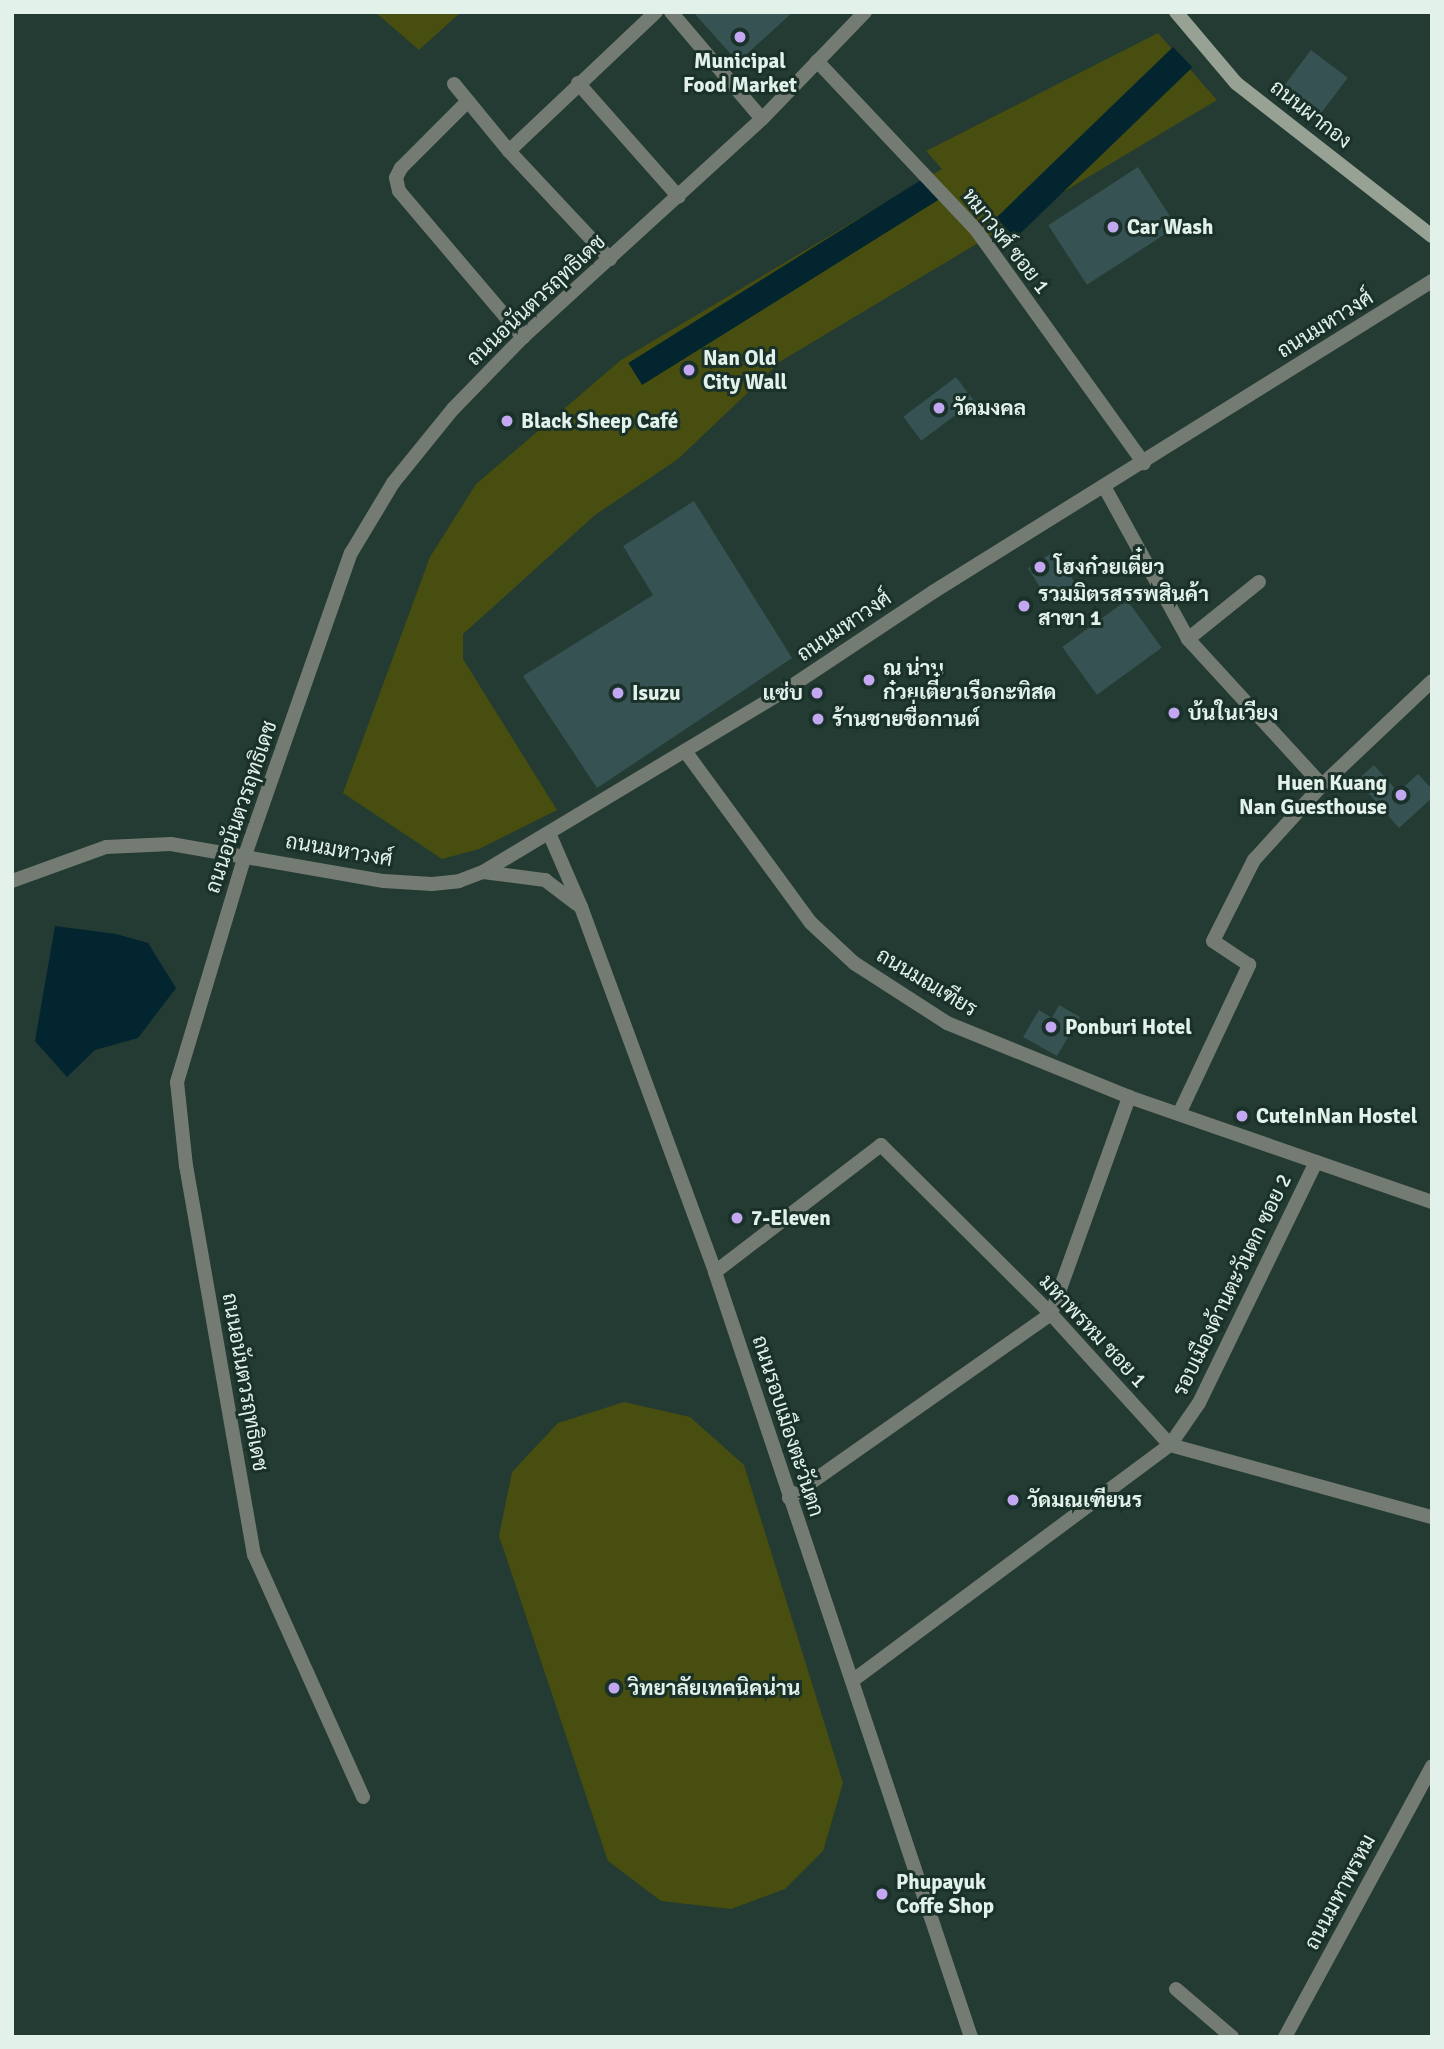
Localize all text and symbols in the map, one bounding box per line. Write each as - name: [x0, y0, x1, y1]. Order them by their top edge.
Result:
- marker: Municipal Food Market: [732, 29, 748, 45]
- place label: Municipal Food Market: [683, 48, 797, 98]
- street label: ถนนผากอง: [1265, 74, 1357, 154]
- street label: หมาวงศ์ ซอย 1: [957, 183, 1055, 299]
- place label: Car Wash: [1127, 214, 1213, 240]
- marker: Car Wash: [1105, 219, 1121, 235]
- street label: ถนนอนันตวรฤทธิเดช: [461, 229, 611, 371]
- street label: ถนนมหาวงศ์: [1272, 285, 1378, 363]
- place label: Nan Old City Wall: [703, 345, 787, 395]
- marker: Nan Old City Wall: [681, 362, 697, 378]
- place label: วัดมงคล: [953, 395, 1026, 421]
- marker: วัดมงคล: [931, 400, 947, 416]
- place label: Black Sheep Café: [521, 408, 678, 434]
- marker: Black Sheep Café: [499, 413, 515, 429]
- place label: โฮงก๋วยเตี๋ยว: [1054, 554, 1165, 580]
- marker: โฮงก๋วยเตี๋ยว: [1032, 559, 1048, 575]
- place label: รวมมิตรสรรพสินค้า สาขา 1: [1038, 581, 1209, 631]
- street label: ถนนมหาวงศ์: [792, 585, 896, 667]
- marker: รวมมิตรสรรพสินค้า สาขา 1: [1016, 598, 1032, 614]
- place label: ณ น่าน ก๋วยเตี๋ยวเรือกะทิสด: [883, 655, 1056, 705]
- marker: ณ น่าน ก๋วยเตี๋ยวเรือกะทิสด: [861, 672, 877, 688]
- place label: Isuzu: [632, 680, 680, 706]
- place label: แซ่บ: [762, 680, 803, 706]
- marker: Isuzu: [610, 685, 626, 701]
- marker: แซ่บ: [809, 685, 825, 701]
- place label: บ้นในเวียง: [1188, 700, 1278, 726]
- marker: บ้นในเวียง: [1166, 705, 1182, 721]
- place label: ร้านชายชื่อกานต์: [832, 706, 980, 732]
- marker: ร้านชายชื่อกานต์: [810, 711, 826, 727]
- street label: ถนนอนันตวรฤทธิเดช: [200, 717, 282, 897]
- place label: Huen Kuang Nan Guesthouse: [1239, 770, 1387, 820]
- marker: Huen Kuang Nan Guesthouse: [1393, 787, 1409, 803]
- street label: ถนนมหาวงศ์: [283, 828, 395, 872]
- street label: ถนนมณเฑียร: [872, 942, 982, 1022]
- place label: Ponburi Hotel: [1065, 1014, 1192, 1040]
- marker: Ponburi Hotel: [1043, 1019, 1059, 1035]
- place label: CuteInNan Hostel: [1256, 1103, 1417, 1129]
- marker: CuteInNan Hostel: [1234, 1108, 1250, 1124]
- street label: รอบเมืองด้านตะวันตก ซอย 2: [1167, 1170, 1297, 1400]
- place label: 7-Eleven: [751, 1205, 831, 1231]
- marker: 7-Eleven: [729, 1210, 745, 1226]
- street label: มหาพรหม ซอย 1: [1034, 1269, 1152, 1393]
- street label: ถนนอนันตวรฤทธิเดช: [217, 1291, 273, 1473]
- street label: ถนนรอบเมืองตะวันตก: [747, 1332, 829, 1520]
- place label: วัดมณเฑียนร: [1027, 1487, 1142, 1513]
- marker: วัดมณเฑียนร: [1005, 1492, 1021, 1508]
- place label: วิทยาลัยเทคนิคน่าน: [628, 1675, 800, 1701]
- marker: วิทยาลัยเทคนิคน่าน: [606, 1680, 622, 1696]
- street label: ถนนมหาพรหม: [1299, 1830, 1381, 1954]
- place label: Phupayuk Coffe Shop: [896, 1869, 994, 1919]
- marker: Phupayuk Coffe Shop: [874, 1886, 890, 1902]

